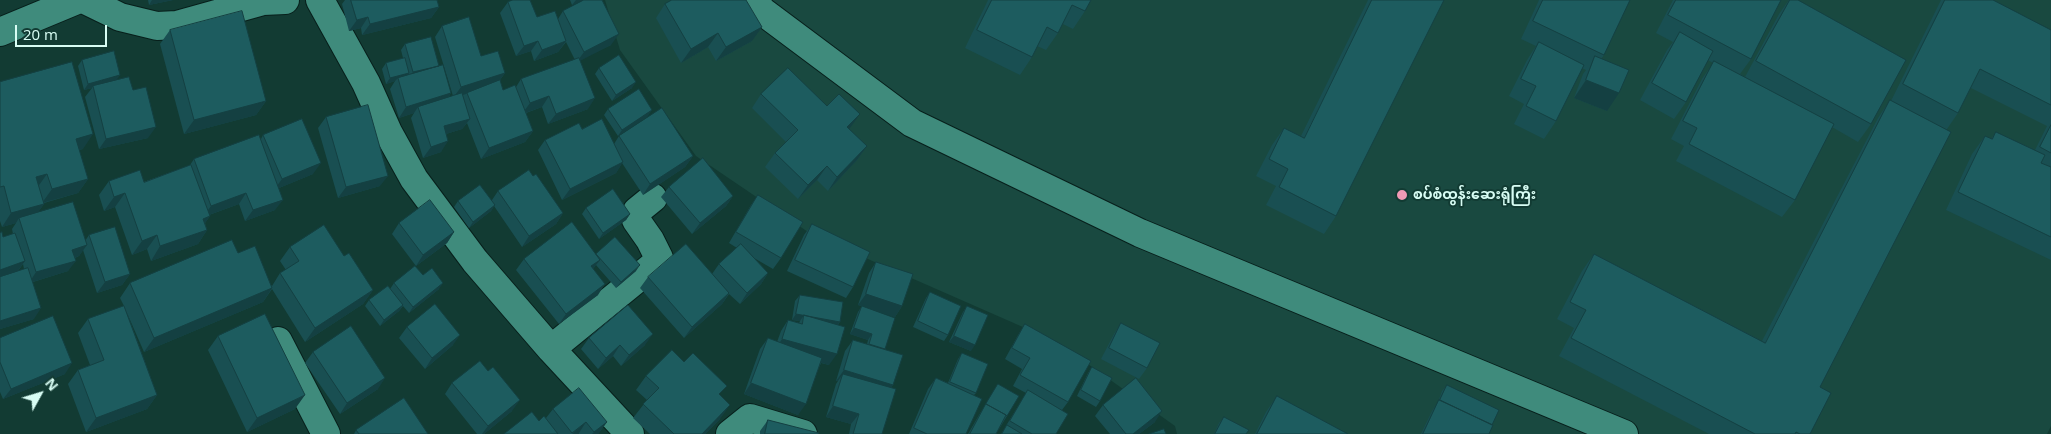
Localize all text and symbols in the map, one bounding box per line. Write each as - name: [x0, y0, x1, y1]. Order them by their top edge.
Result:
- scale bar: [18, 15, 110, 47]
- text: 20 m: [23, 24, 58, 44]
- place label: စပ်စံထွန်းဆေးရုံကြီး: [1413, 187, 1536, 203]
- marker: စပ်စံထွန်းဆေးရုံကြီး: [1395, 188, 1409, 202]
- north arrow: [15, 369, 65, 419]
- text: N: [41, 374, 63, 395]

